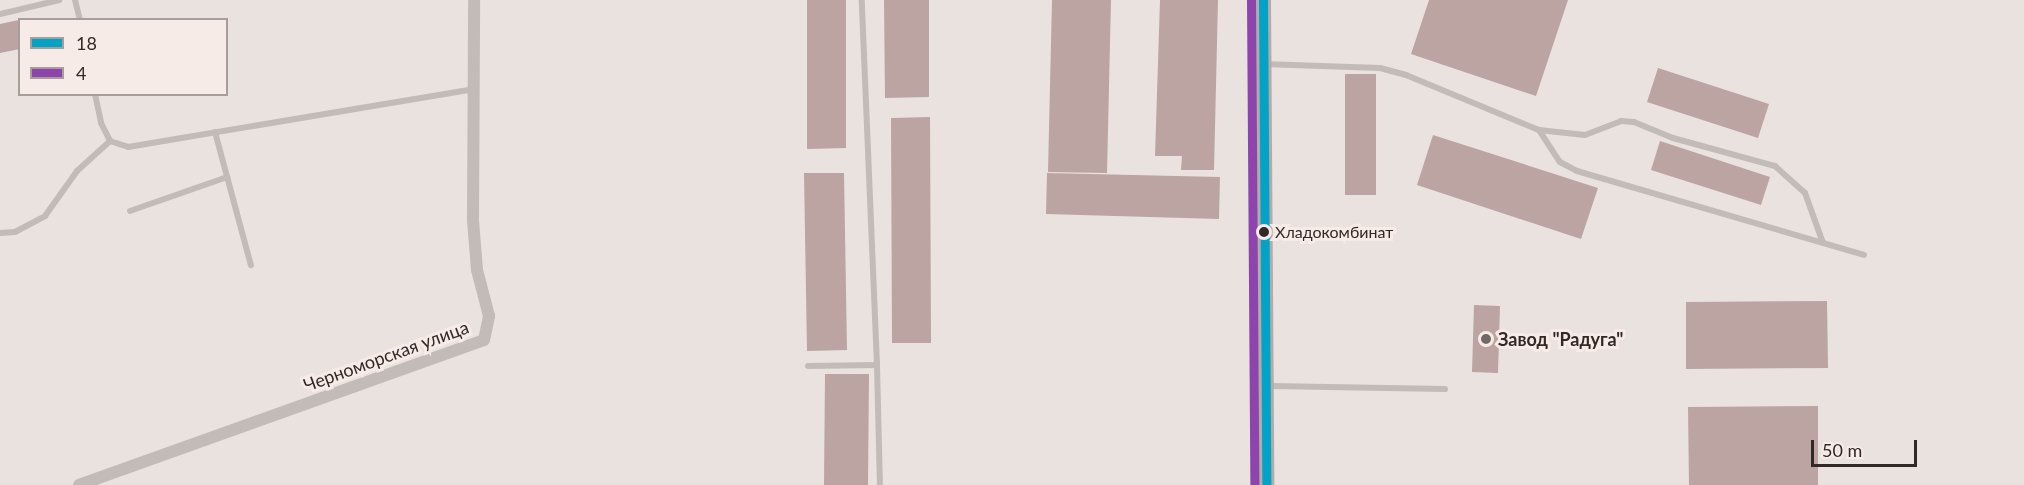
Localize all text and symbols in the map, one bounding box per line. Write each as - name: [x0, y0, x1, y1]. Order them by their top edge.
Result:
- legend: [18, 18, 228, 96]
- text: 18: [76, 32, 97, 54]
- text: 4: [76, 62, 86, 84]
- place label: Хладокомбинат: [1275, 222, 1393, 242]
- marker: Хладокомбинат: [1258, 226, 1270, 238]
- street label: Черноморская улица: [301, 316, 471, 396]
- place label: Завод "Радуга": [1498, 328, 1623, 350]
- marker: Завод "Радуга": [1479, 332, 1493, 346]
- scale bar: [1814, 428, 1920, 466]
- text: 50 m: [1822, 439, 1862, 461]

